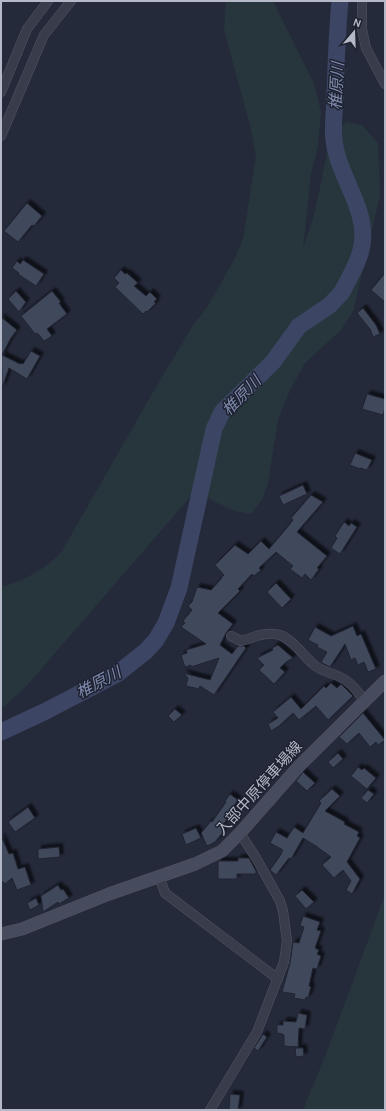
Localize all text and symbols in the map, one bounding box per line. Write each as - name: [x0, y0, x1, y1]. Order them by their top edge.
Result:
- north arrow: [334, 12, 374, 52]
- text: N: [351, 16, 363, 30]
- water label: 椎原川: [326, 60, 347, 110]
- water label: 椎原川: [218, 370, 266, 419]
- water label: 椎原川: [73, 662, 126, 702]
- street label: 入部中原停車場線: [212, 737, 306, 839]

